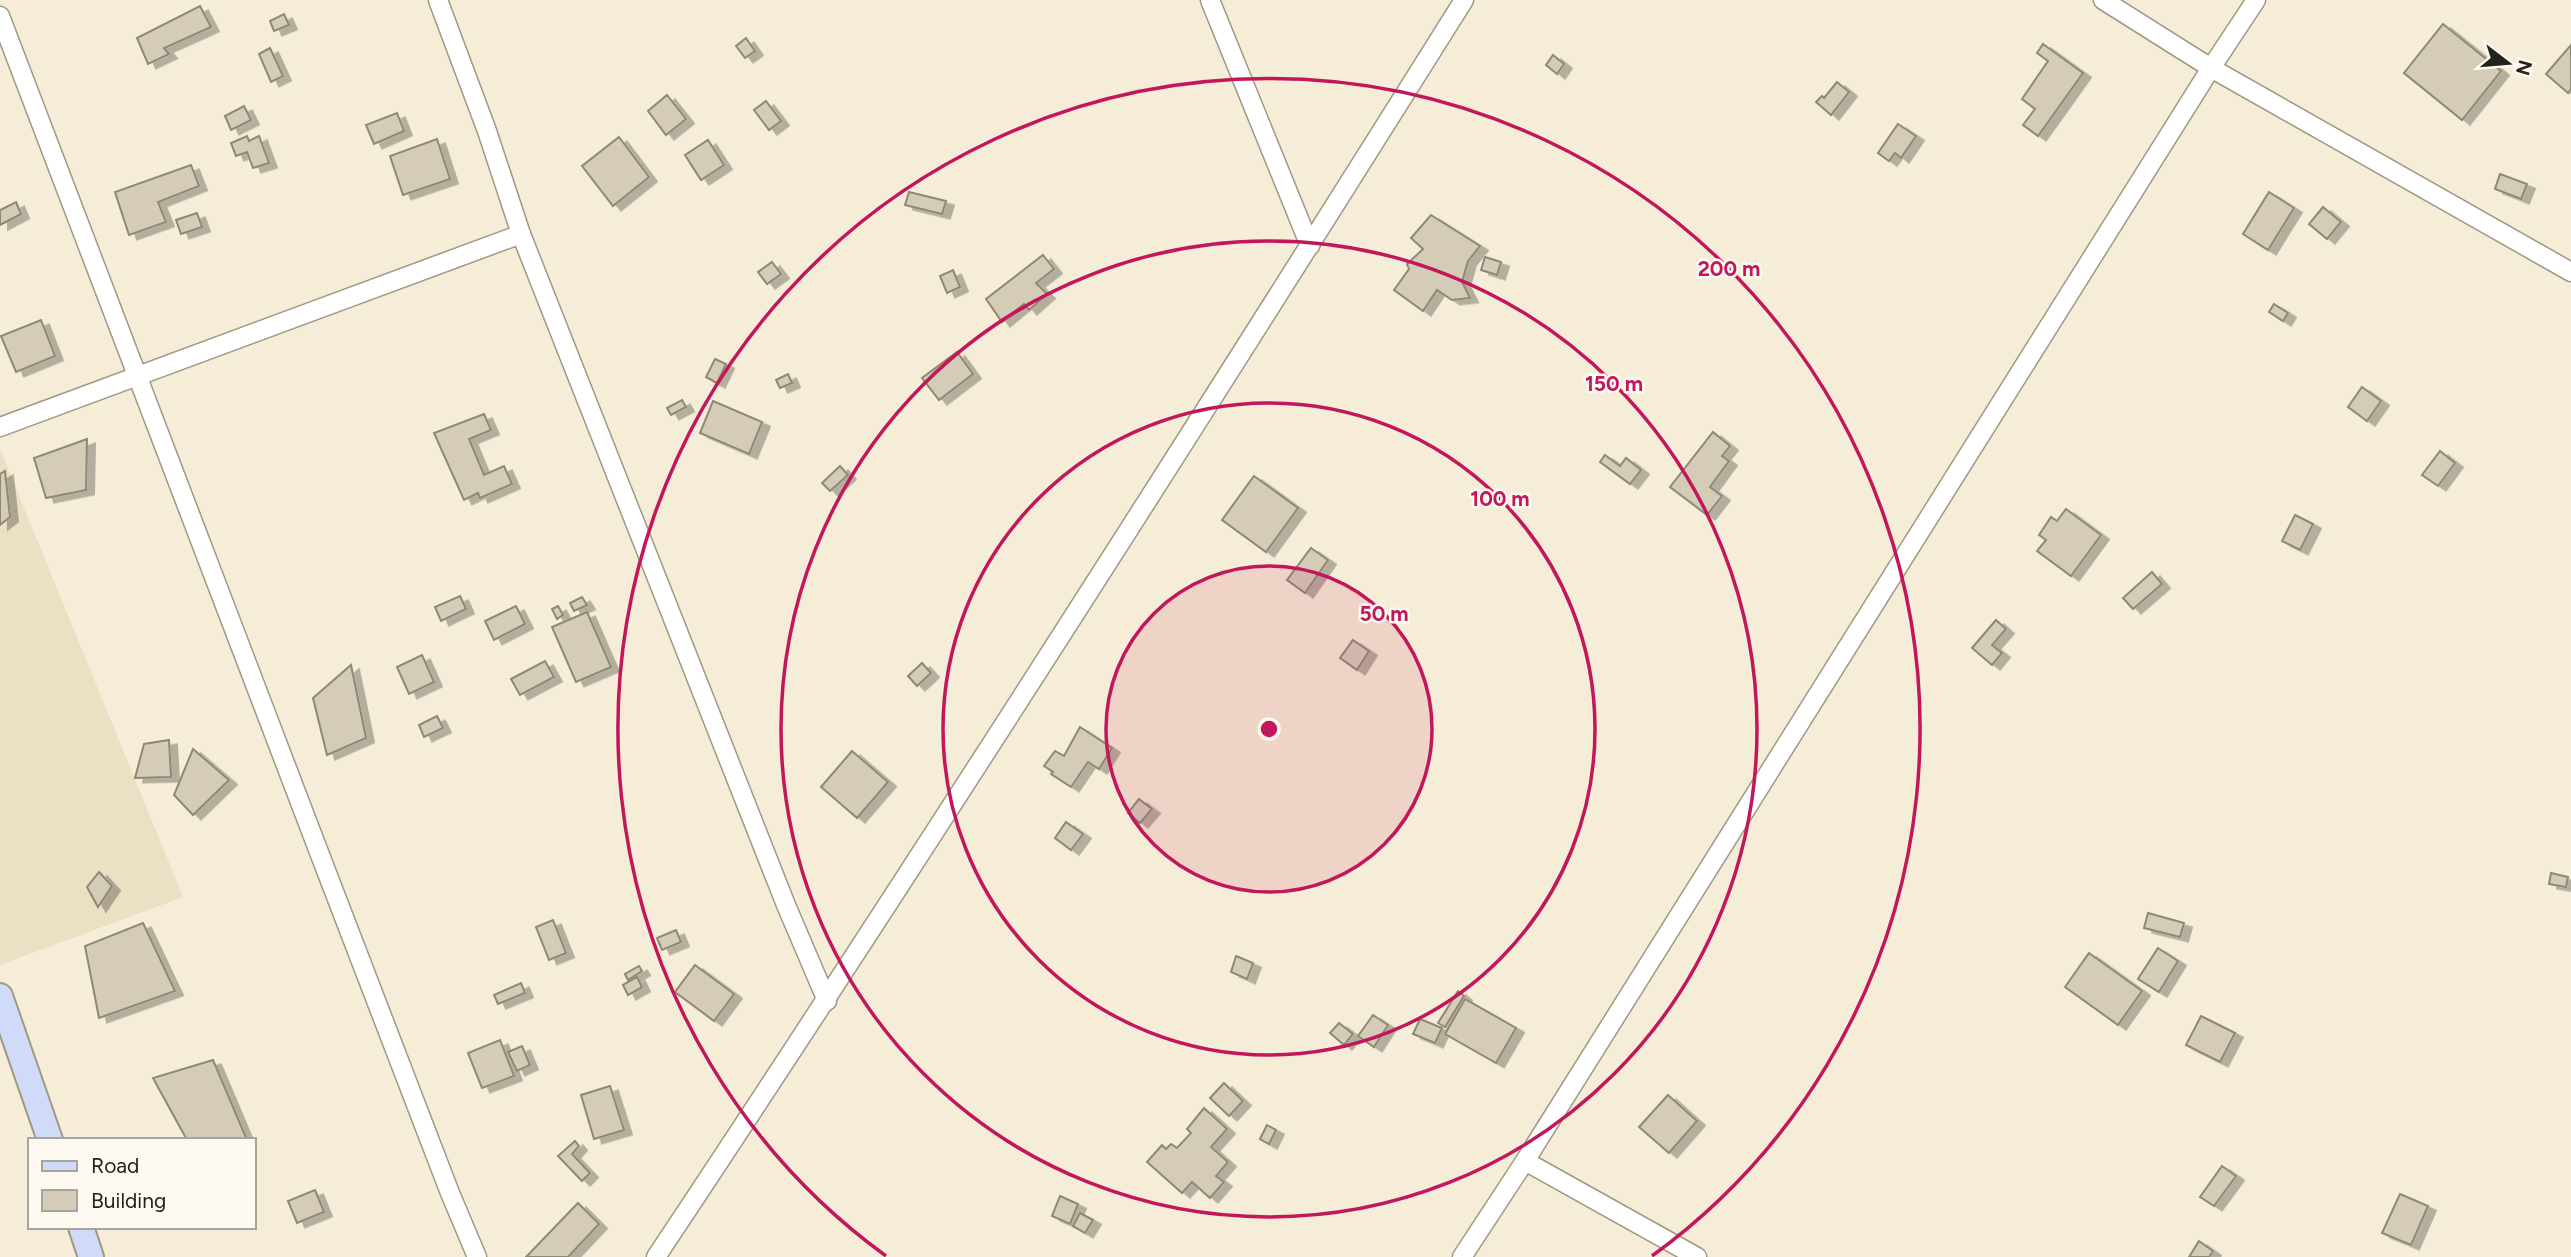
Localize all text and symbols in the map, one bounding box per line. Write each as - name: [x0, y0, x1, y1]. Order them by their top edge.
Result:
- north arrow: [2473, 28, 2543, 98]
- text: N: [2511, 57, 2537, 78]
- text: 200 m: [1698, 256, 1760, 281]
- text: 150 m: [1585, 371, 1643, 396]
- text: 100 m: [1470, 486, 1530, 511]
- text: 50 m: [1359, 601, 1409, 626]
- centre of rings: [1257, 717, 1281, 741]
- legend: [28, 1138, 256, 1229]
- text: Road: [91, 1153, 139, 1178]
- text: Building: [91, 1188, 166, 1213]

